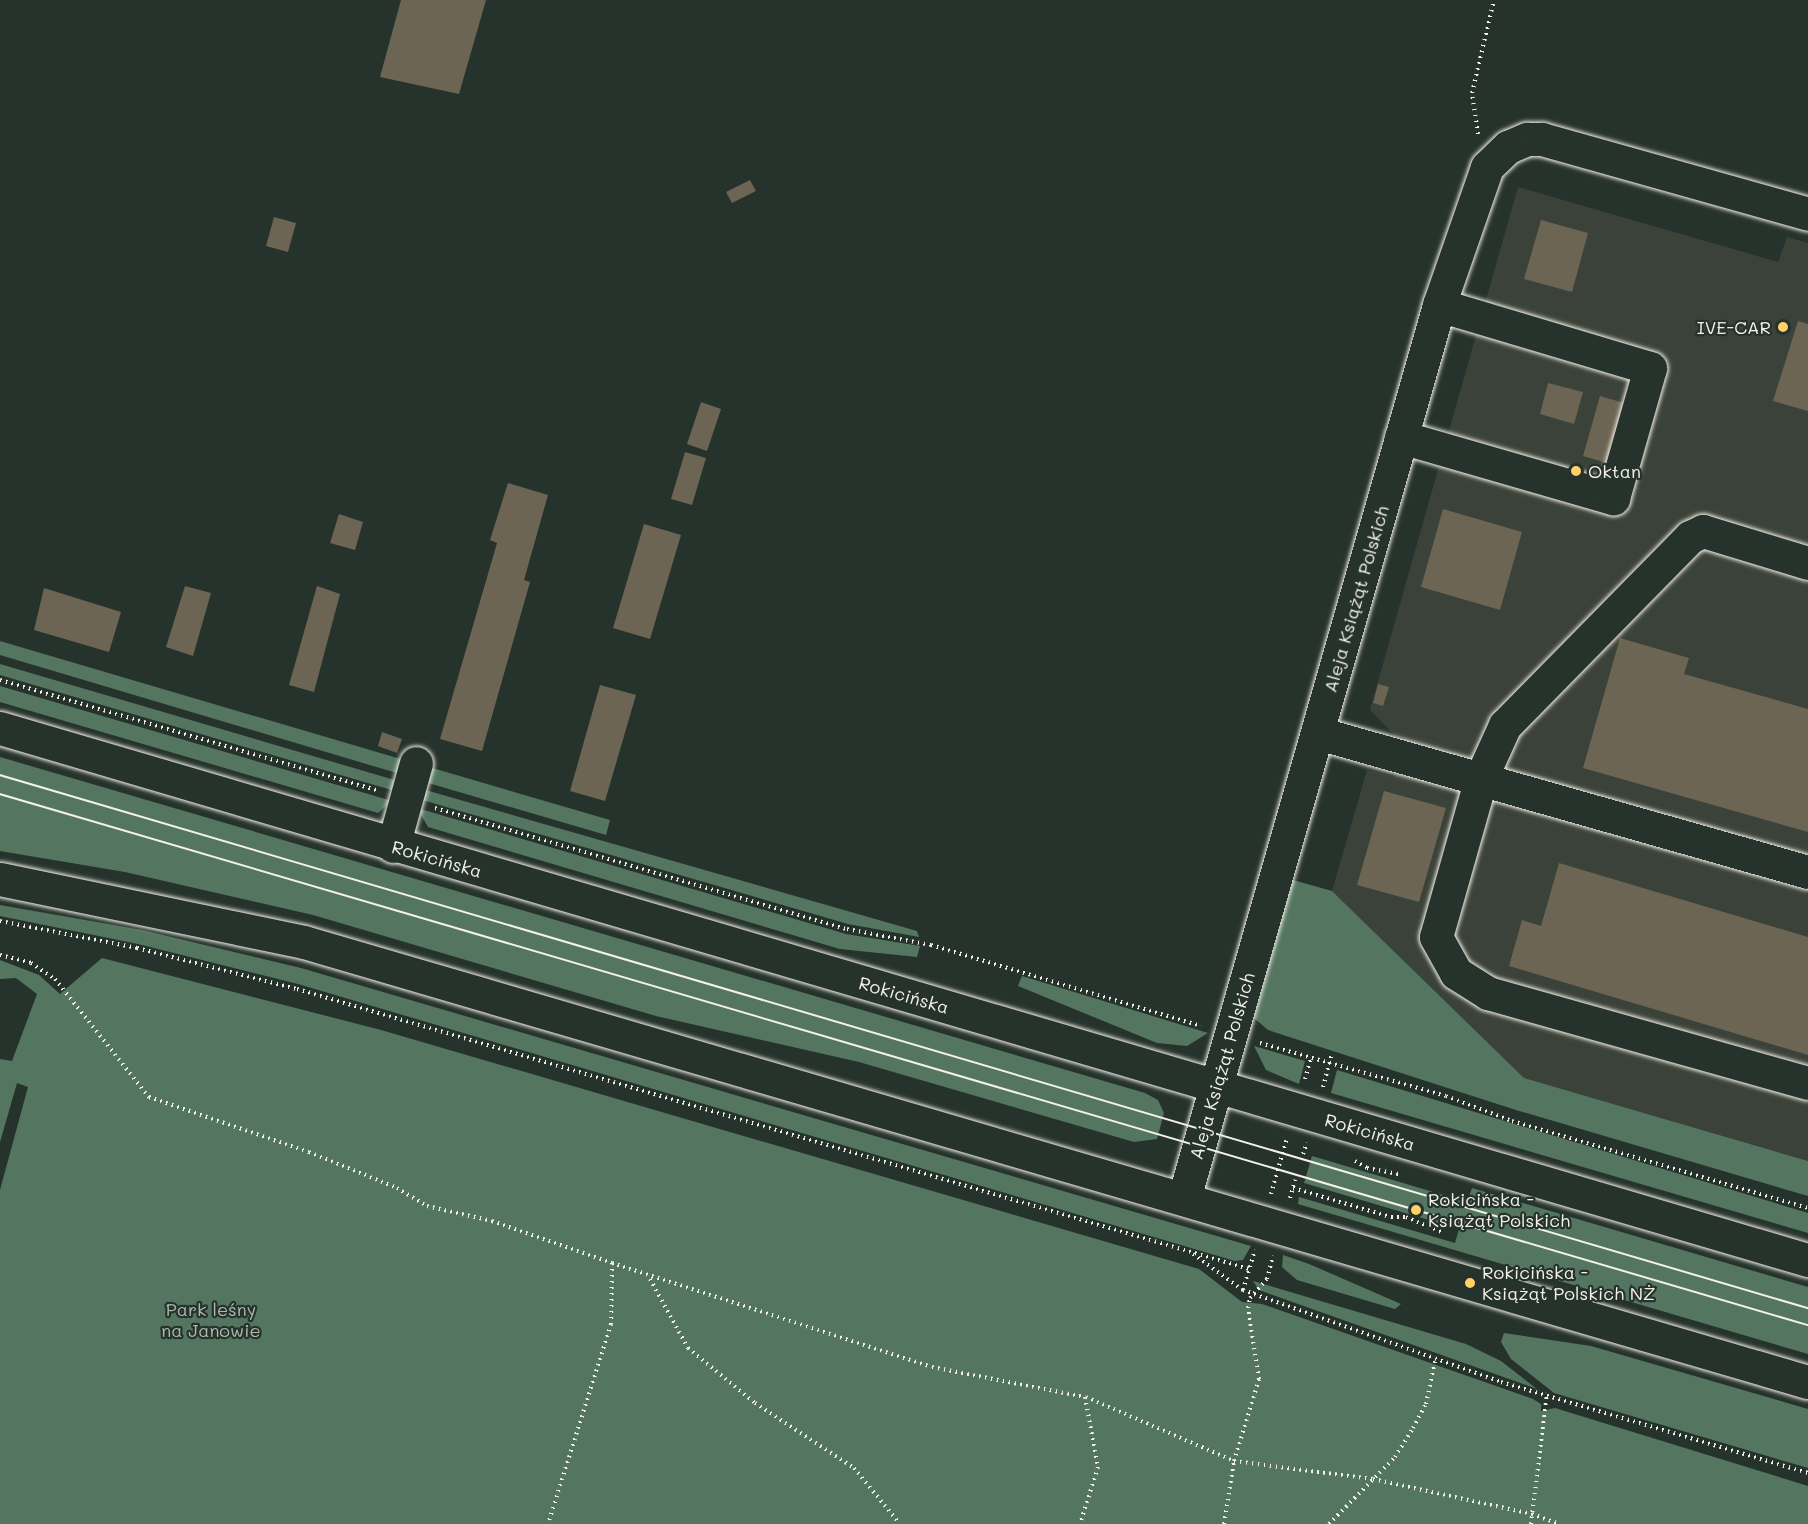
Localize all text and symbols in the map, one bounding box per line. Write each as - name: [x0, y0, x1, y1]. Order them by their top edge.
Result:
- place label: IVE-CAR: [1697, 316, 1771, 338]
- marker: IVE-CAR: [1776, 320, 1790, 334]
- place label: Oktan: [1588, 460, 1641, 482]
- marker: Oktan: [1569, 464, 1583, 478]
- street label: Aleja Książąt Polskich: [1319, 503, 1393, 695]
- street label: Rokicińska: [389, 836, 485, 882]
- street label: Aleja Książąt Polskich: [1185, 970, 1259, 1162]
- street label: Rokicińska: [856, 972, 952, 1018]
- street label: Rokicińska: [1322, 1109, 1418, 1155]
- place label: Rokicińska - Książąt Polskich: [1428, 1189, 1570, 1232]
- marker: Rokicińska - Książąt Polskich: [1409, 1203, 1423, 1217]
- place label: Rokicińska - Książąt Polskich NŻ: [1482, 1262, 1655, 1304]
- marker: Rokicińska - Książąt Polskich NŻ: [1463, 1276, 1477, 1290]
- park label: Park leśny na Janowie: [161, 1299, 261, 1342]

